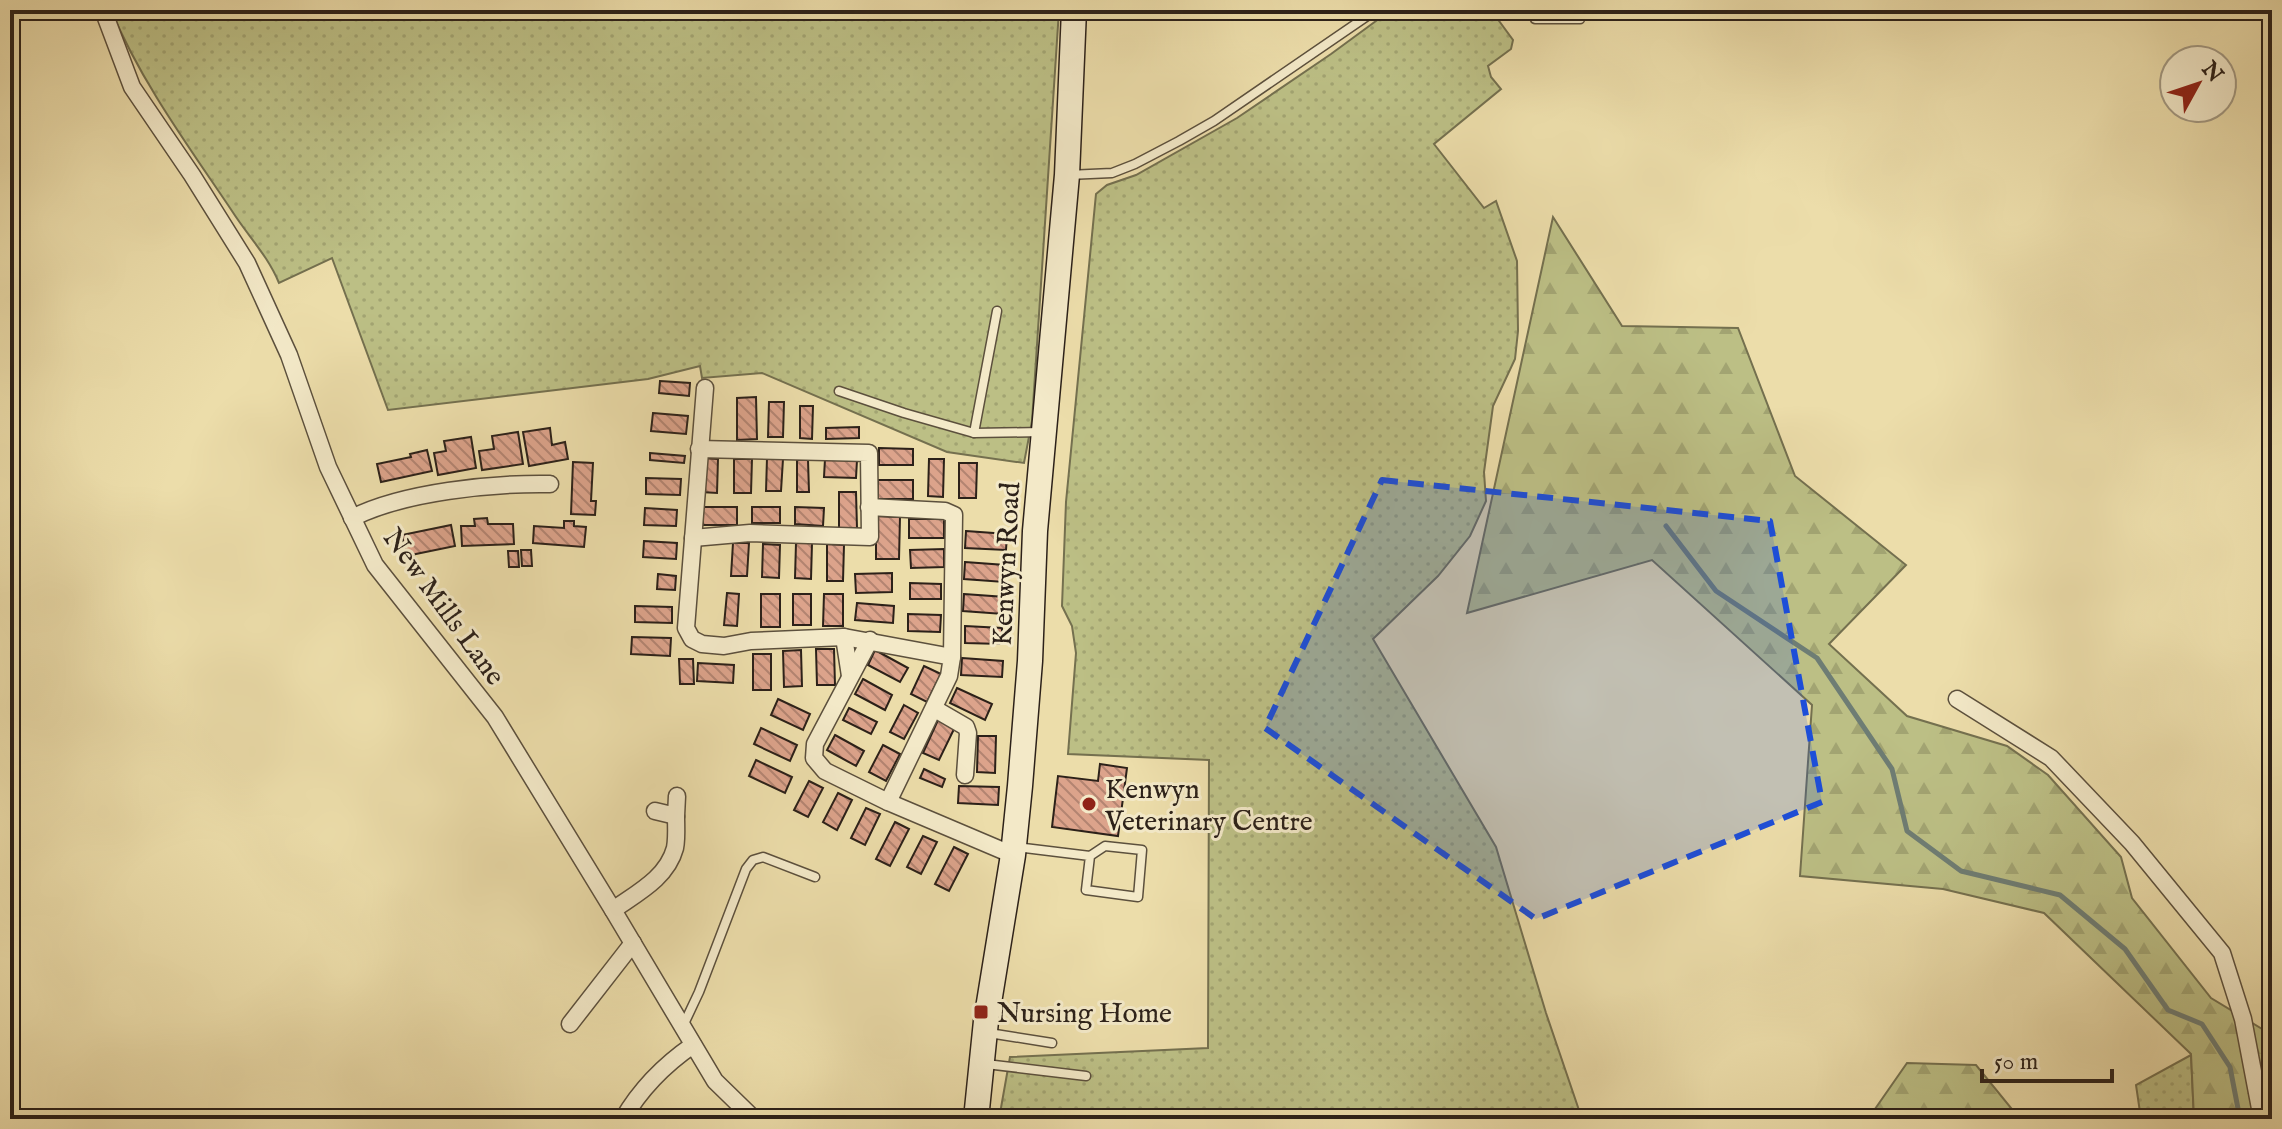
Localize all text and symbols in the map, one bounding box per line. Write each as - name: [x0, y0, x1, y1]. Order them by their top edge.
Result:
- north arrow: [2158, 44, 2238, 124]
- text: N: [2194, 55, 2229, 89]
- street label: Kenwyn Road: [986, 481, 1029, 647]
- street label: New Mills Lane: [374, 522, 512, 693]
- place label: Kenwyn Veterinary Centre: [1104, 773, 1313, 840]
- marker: Kenwyn Veterinary Centre: [1080, 795, 1098, 813]
- place label: Nursing Home: [997, 997, 1172, 1032]
- marker: Nursing Home: [972, 1003, 990, 1021]
- scale bar: [1982, 1033, 2112, 1083]
- text: 50 m: [1994, 1047, 2038, 1078]

